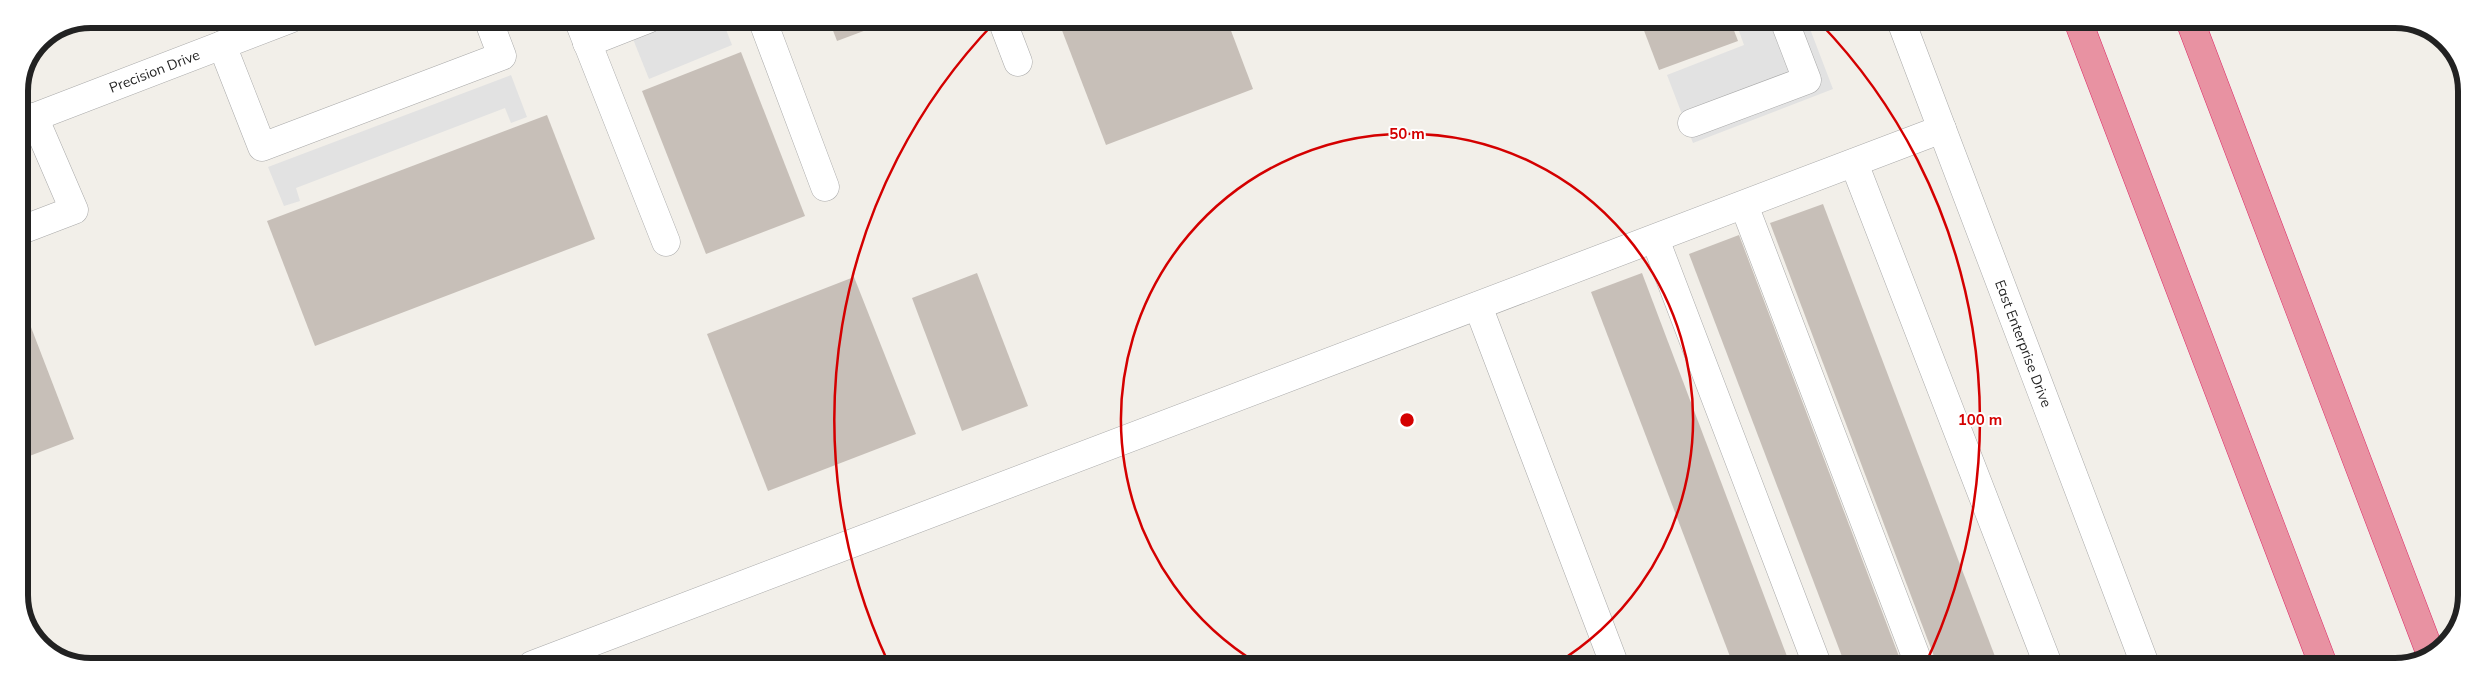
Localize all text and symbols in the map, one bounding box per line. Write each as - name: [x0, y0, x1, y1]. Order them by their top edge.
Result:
- street label: Precision Drive: [106, 45, 202, 97]
- text: 50 m: [1389, 124, 1425, 143]
- street label: East Enterprise Drive: [1991, 277, 2056, 410]
- text: 100 m: [1958, 410, 2002, 429]
- centre of rings: [1398, 411, 1416, 429]

